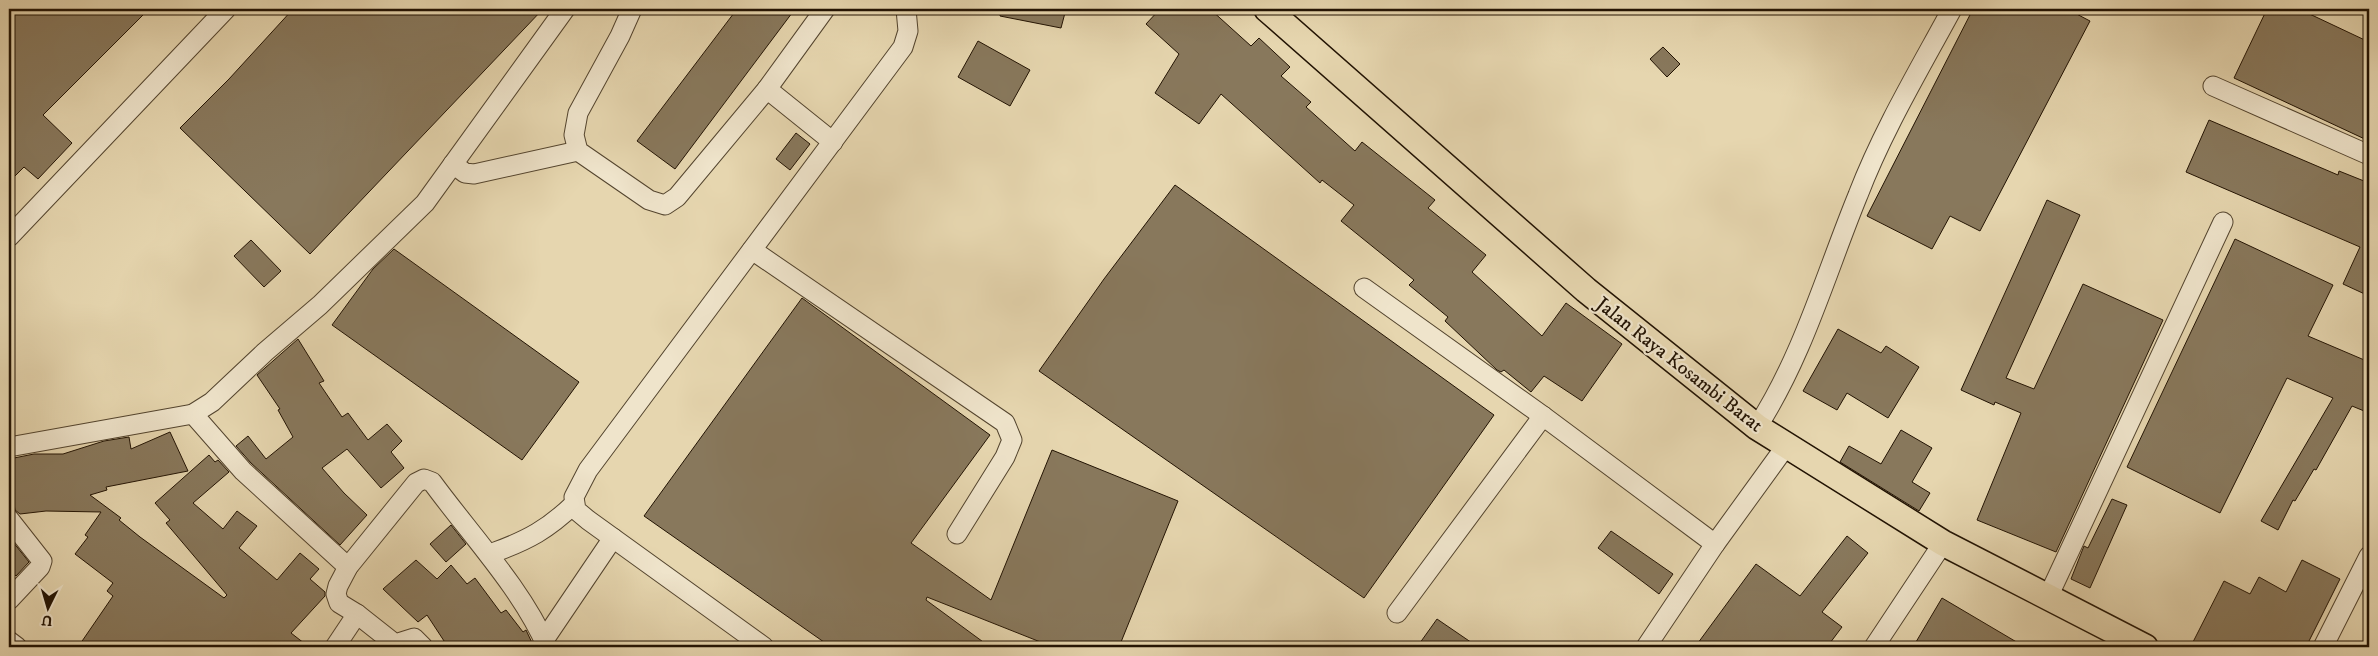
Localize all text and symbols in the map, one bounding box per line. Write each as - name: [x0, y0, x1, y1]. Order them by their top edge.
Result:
- street label: Jalan Raya Kosambi Barat: [1589, 291, 1768, 438]
- north arrow: [22, 584, 72, 634]
- text: U: [41, 611, 53, 629]

